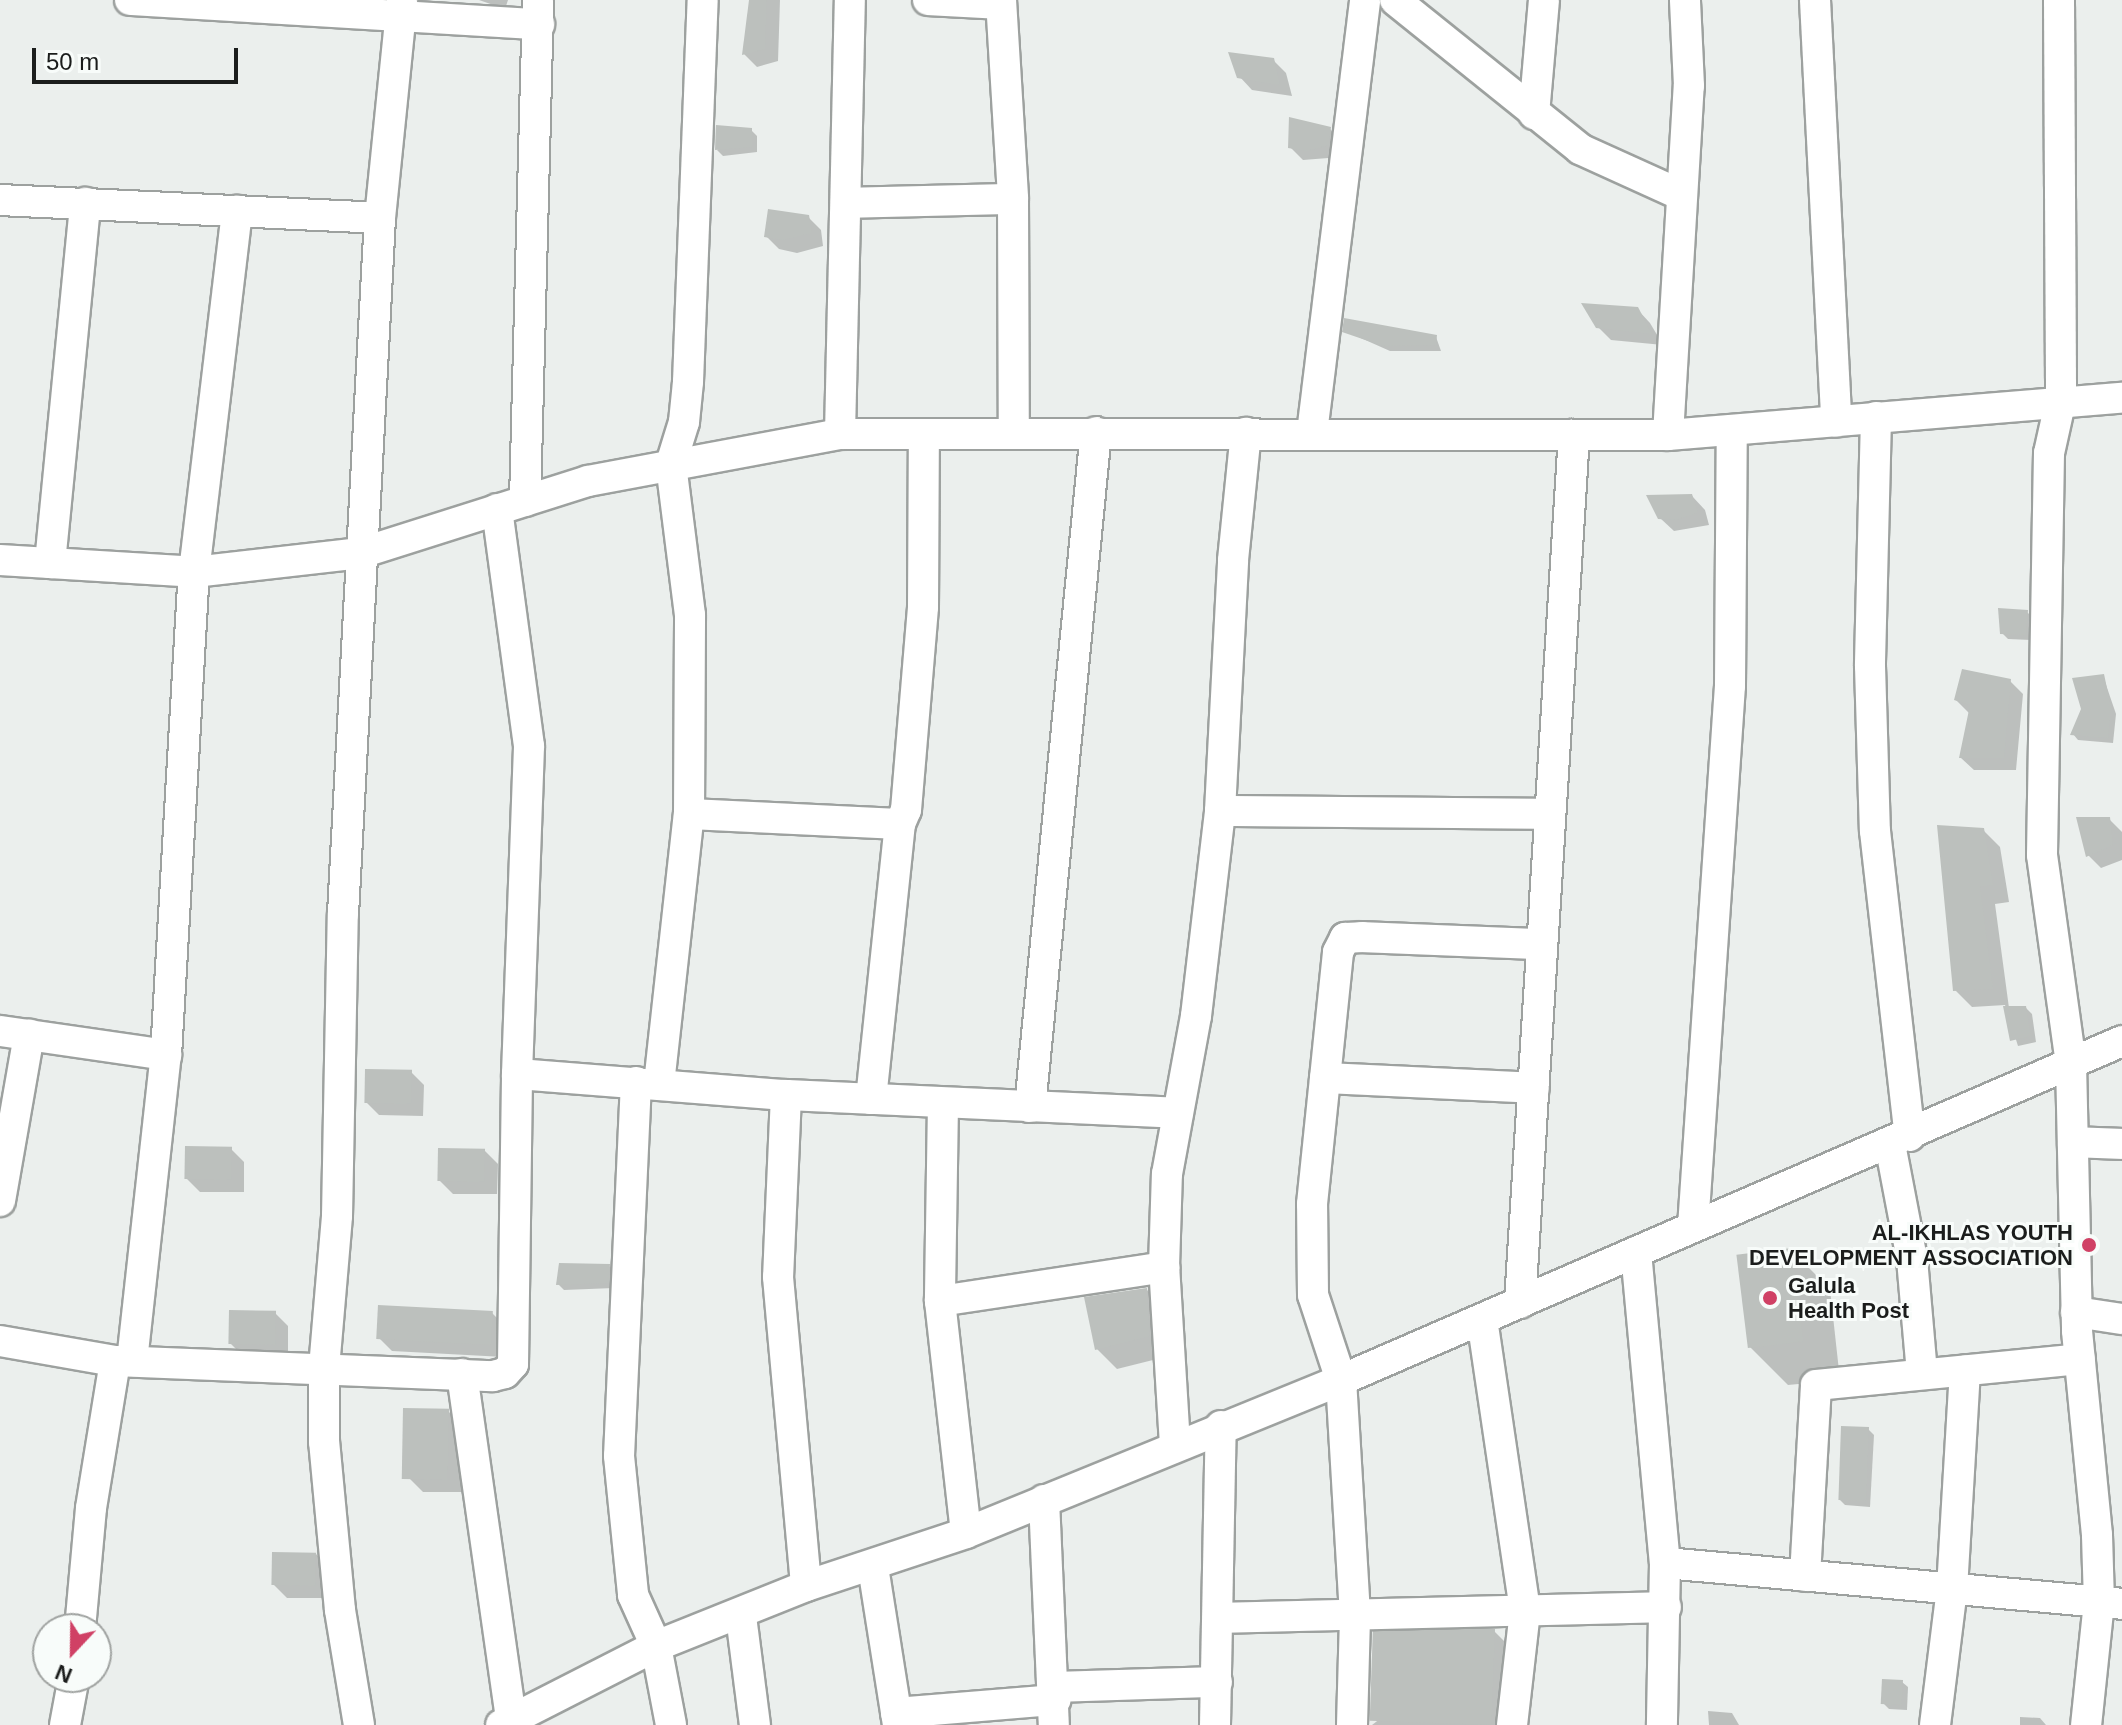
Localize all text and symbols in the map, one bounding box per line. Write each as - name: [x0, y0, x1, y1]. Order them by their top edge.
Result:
- scale bar: [36, 32, 242, 82]
- text: 50 m: [46, 48, 99, 75]
- place label: AL-IKHLAS YOUTH DEVELOPMENT ASSOCIATION: [1748, 1219, 2073, 1270]
- marker: AL-IKHLAS YOUTH DEVELOPMENT ASSOCIATION: [2080, 1236, 2098, 1254]
- place label: Galula Health Post: [1788, 1272, 1909, 1324]
- marker: Galula Health Post: [1759, 1287, 1781, 1309]
- north arrow: [32, 1613, 112, 1693]
- text: N: [52, 1659, 76, 1688]

